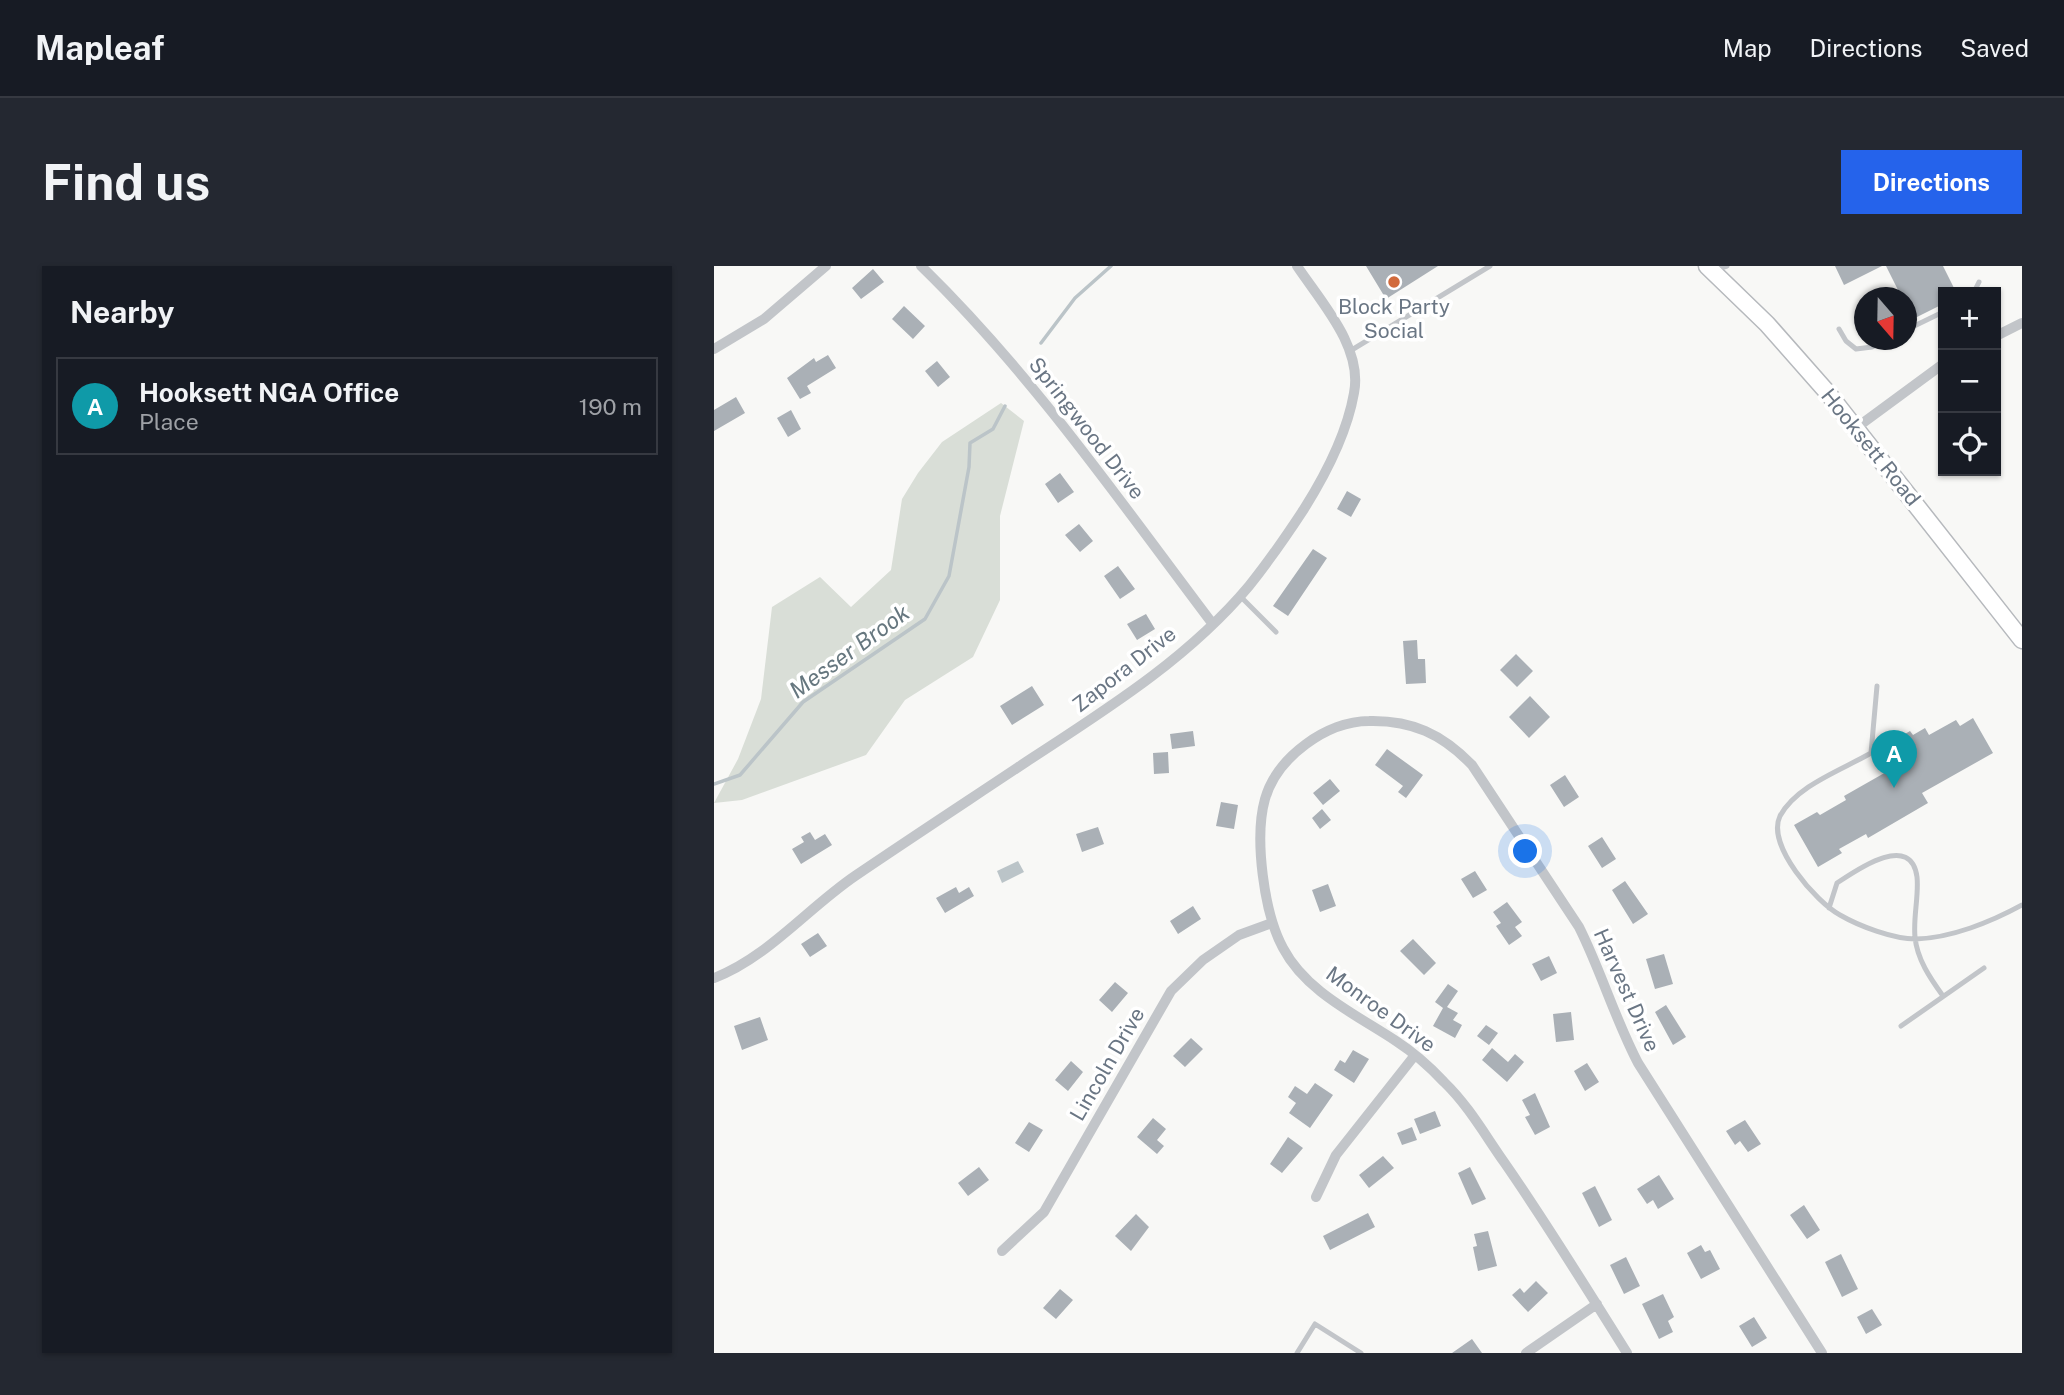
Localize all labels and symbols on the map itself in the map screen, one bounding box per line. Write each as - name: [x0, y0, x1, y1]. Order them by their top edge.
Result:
- marker: Block Party Social: [1386, 274, 1402, 290]
- north arrow: [1854, 287, 1917, 350]
- place label: Block Party Social: [1338, 294, 1450, 343]
- street label: Springwood Drive: [1024, 352, 1150, 504]
- street label: Hooksett Road: [1816, 383, 1926, 511]
- water label: Messer Brook: [784, 598, 915, 704]
- street label: Zapora Drive: [1067, 621, 1181, 717]
- pin: A: [1871, 730, 1917, 788]
- your location: [1508, 834, 1542, 868]
- street label: Harvest Drive: [1589, 925, 1665, 1055]
- street label: Monroe Drive: [1321, 961, 1441, 1057]
- street label: Lincoln Drive: [1065, 1003, 1149, 1125]

